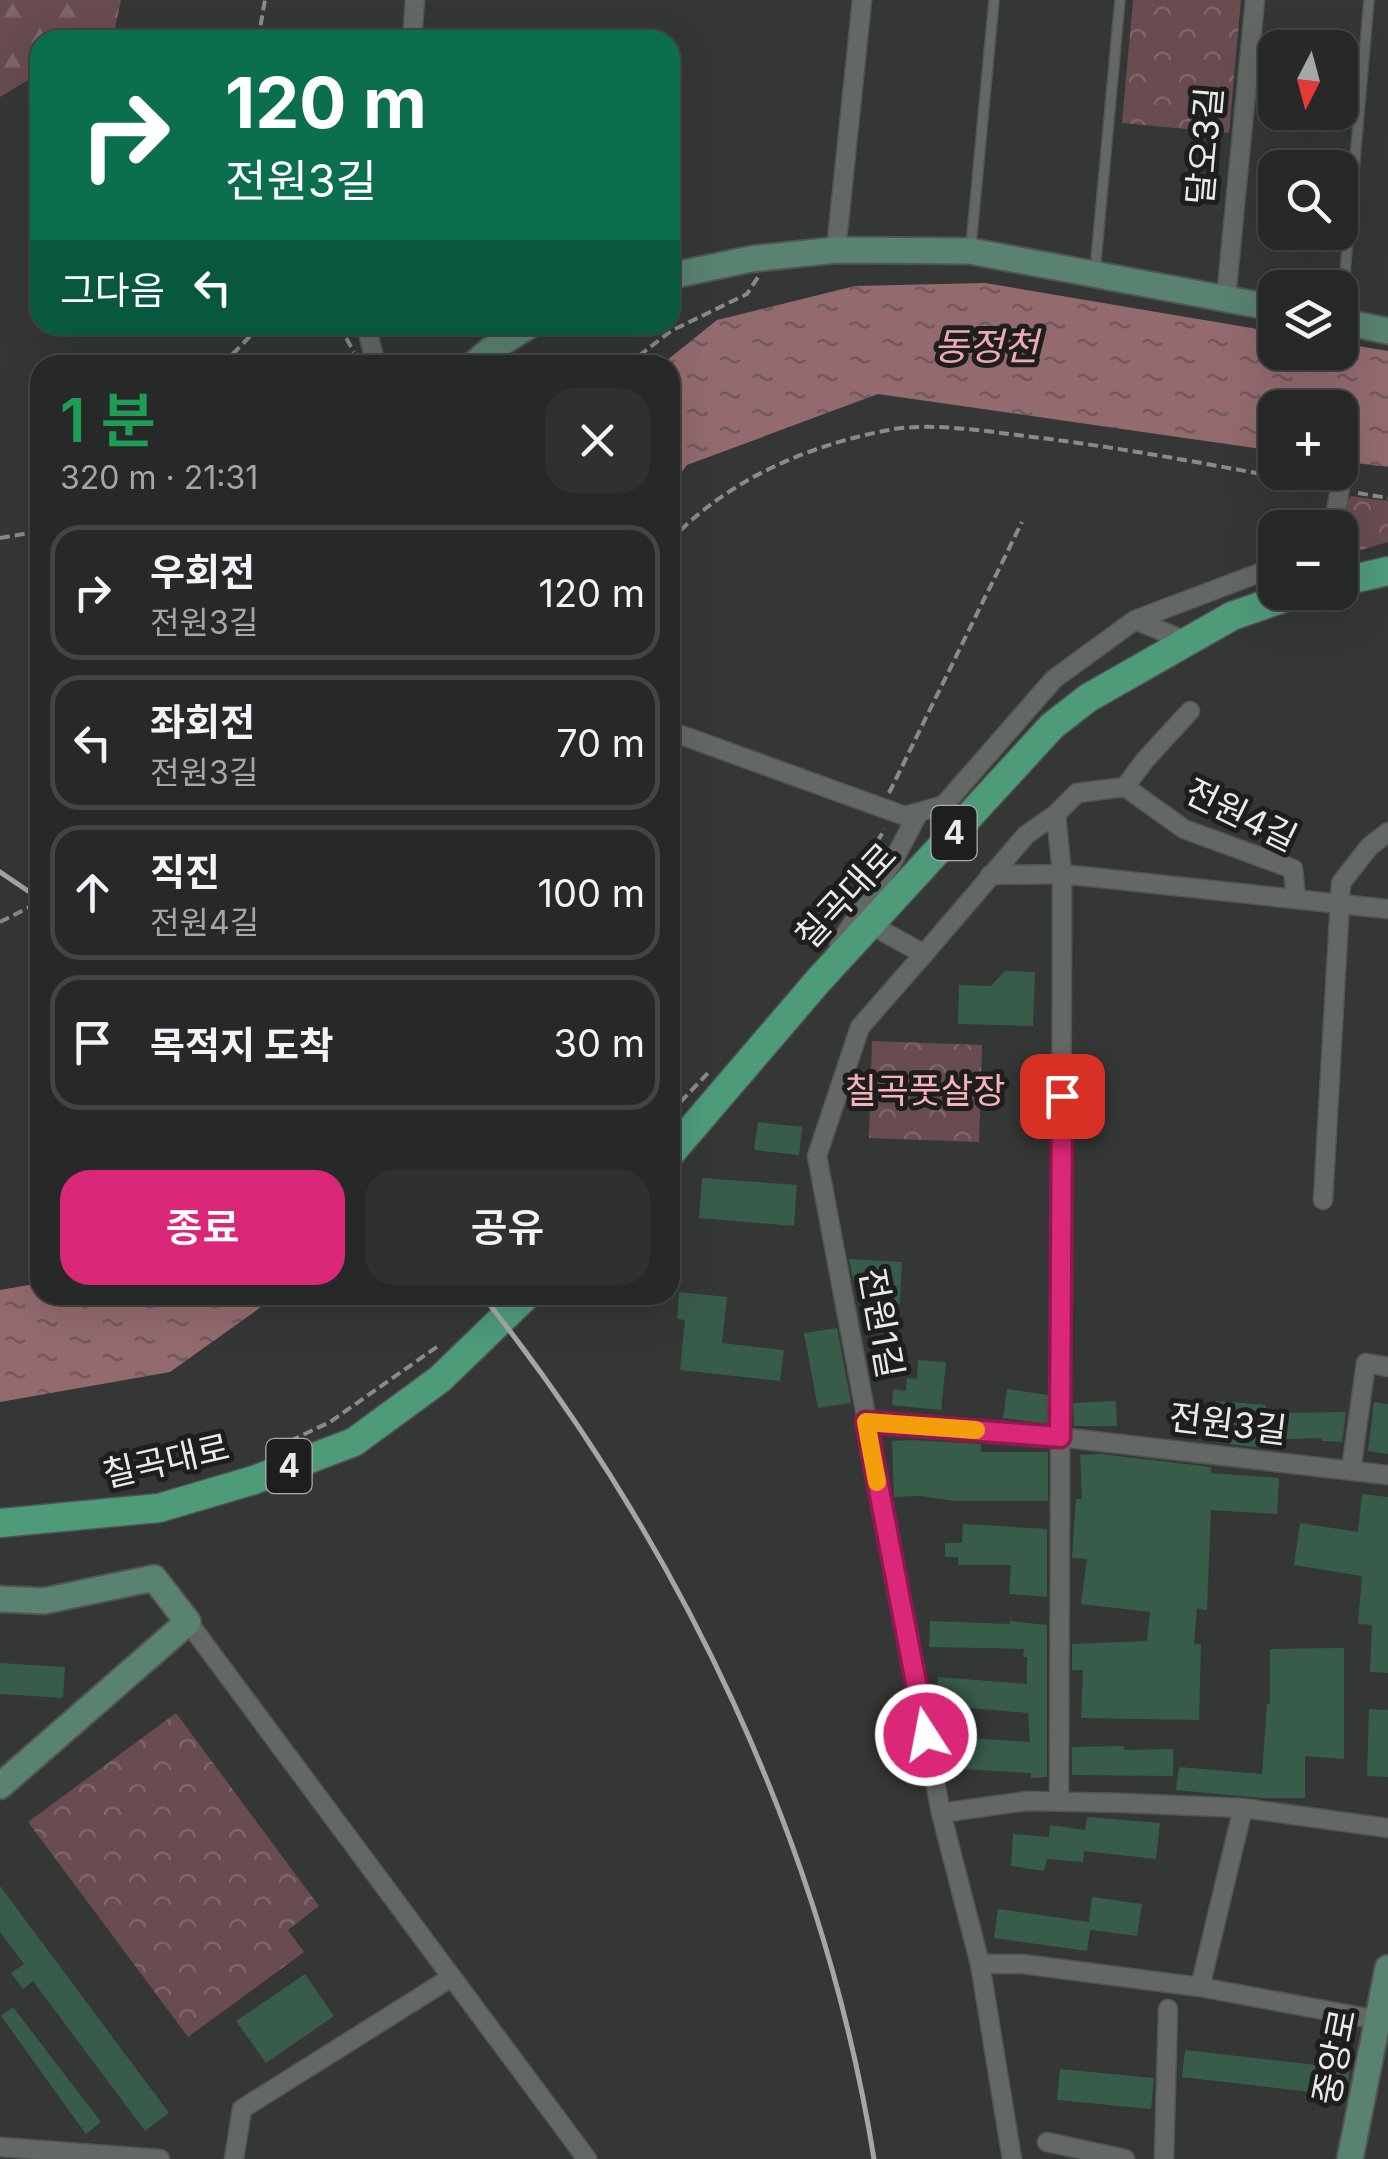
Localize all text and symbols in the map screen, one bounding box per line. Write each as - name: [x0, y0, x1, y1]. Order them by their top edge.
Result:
- north arrow: [1258, 30, 1358, 130]
- map controls: [1258, 30, 1358, 610]
- text: 120 m: [225, 60, 427, 145]
- icon: right: [60, 70, 190, 200]
- street label: 달오3길: [1178, 85, 1230, 207]
- button: search: [1258, 150, 1358, 250]
- text: 전원3길: [225, 153, 377, 208]
- icon: left: [185, 260, 240, 315]
- text: 그다음: [60, 267, 165, 313]
- button: layers: [1258, 270, 1358, 370]
- water label: 동정천: [934, 323, 1042, 369]
- text: 1 분: [60, 384, 156, 456]
- button: close: [545, 388, 650, 493]
- button: +: [1258, 390, 1358, 490]
- text: 320 m · 21:31: [60, 458, 258, 497]
- button: −: [1258, 510, 1358, 610]
- text: 우회전: [150, 549, 255, 595]
- icon: right: [65, 565, 120, 620]
- text: 120 m: [538, 570, 645, 616]
- text: 전원3길: [150, 603, 258, 642]
- text: 좌회전: [150, 699, 255, 745]
- icon: left: [65, 715, 120, 770]
- text: 70 m: [556, 720, 645, 766]
- text: 전원3길: [150, 753, 258, 792]
- street label: 전원4길: [1179, 769, 1304, 859]
- road number: 4: [932, 806, 976, 860]
- street label: 칠곡대로: [786, 834, 905, 957]
- text: 직진: [150, 849, 220, 895]
- icon: ahead: [65, 865, 120, 920]
- text: 100 m: [538, 870, 645, 916]
- text: 전원4길: [150, 903, 259, 942]
- icon: arrive: [65, 1015, 120, 1070]
- text: 30 m: [554, 1020, 645, 1066]
- text: 목적지 도착: [150, 1022, 334, 1068]
- pin: [1020, 1054, 1105, 1139]
- park label: 칠곡풋살장: [844, 1069, 1006, 1111]
- icon: arrive: [1035, 1069, 1090, 1124]
- button: 종료: [60, 1170, 345, 1285]
- button: 공유: [365, 1170, 650, 1285]
- street label: 전원1길: [852, 1265, 912, 1381]
- street label: 전원3길: [1167, 1395, 1289, 1451]
- street label: 칠곡대로: [98, 1425, 233, 1495]
- road number: 4: [266, 1439, 312, 1493]
- position arrow: [874, 1683, 978, 1787]
- street label: 중앙로: [1304, 2005, 1364, 2108]

